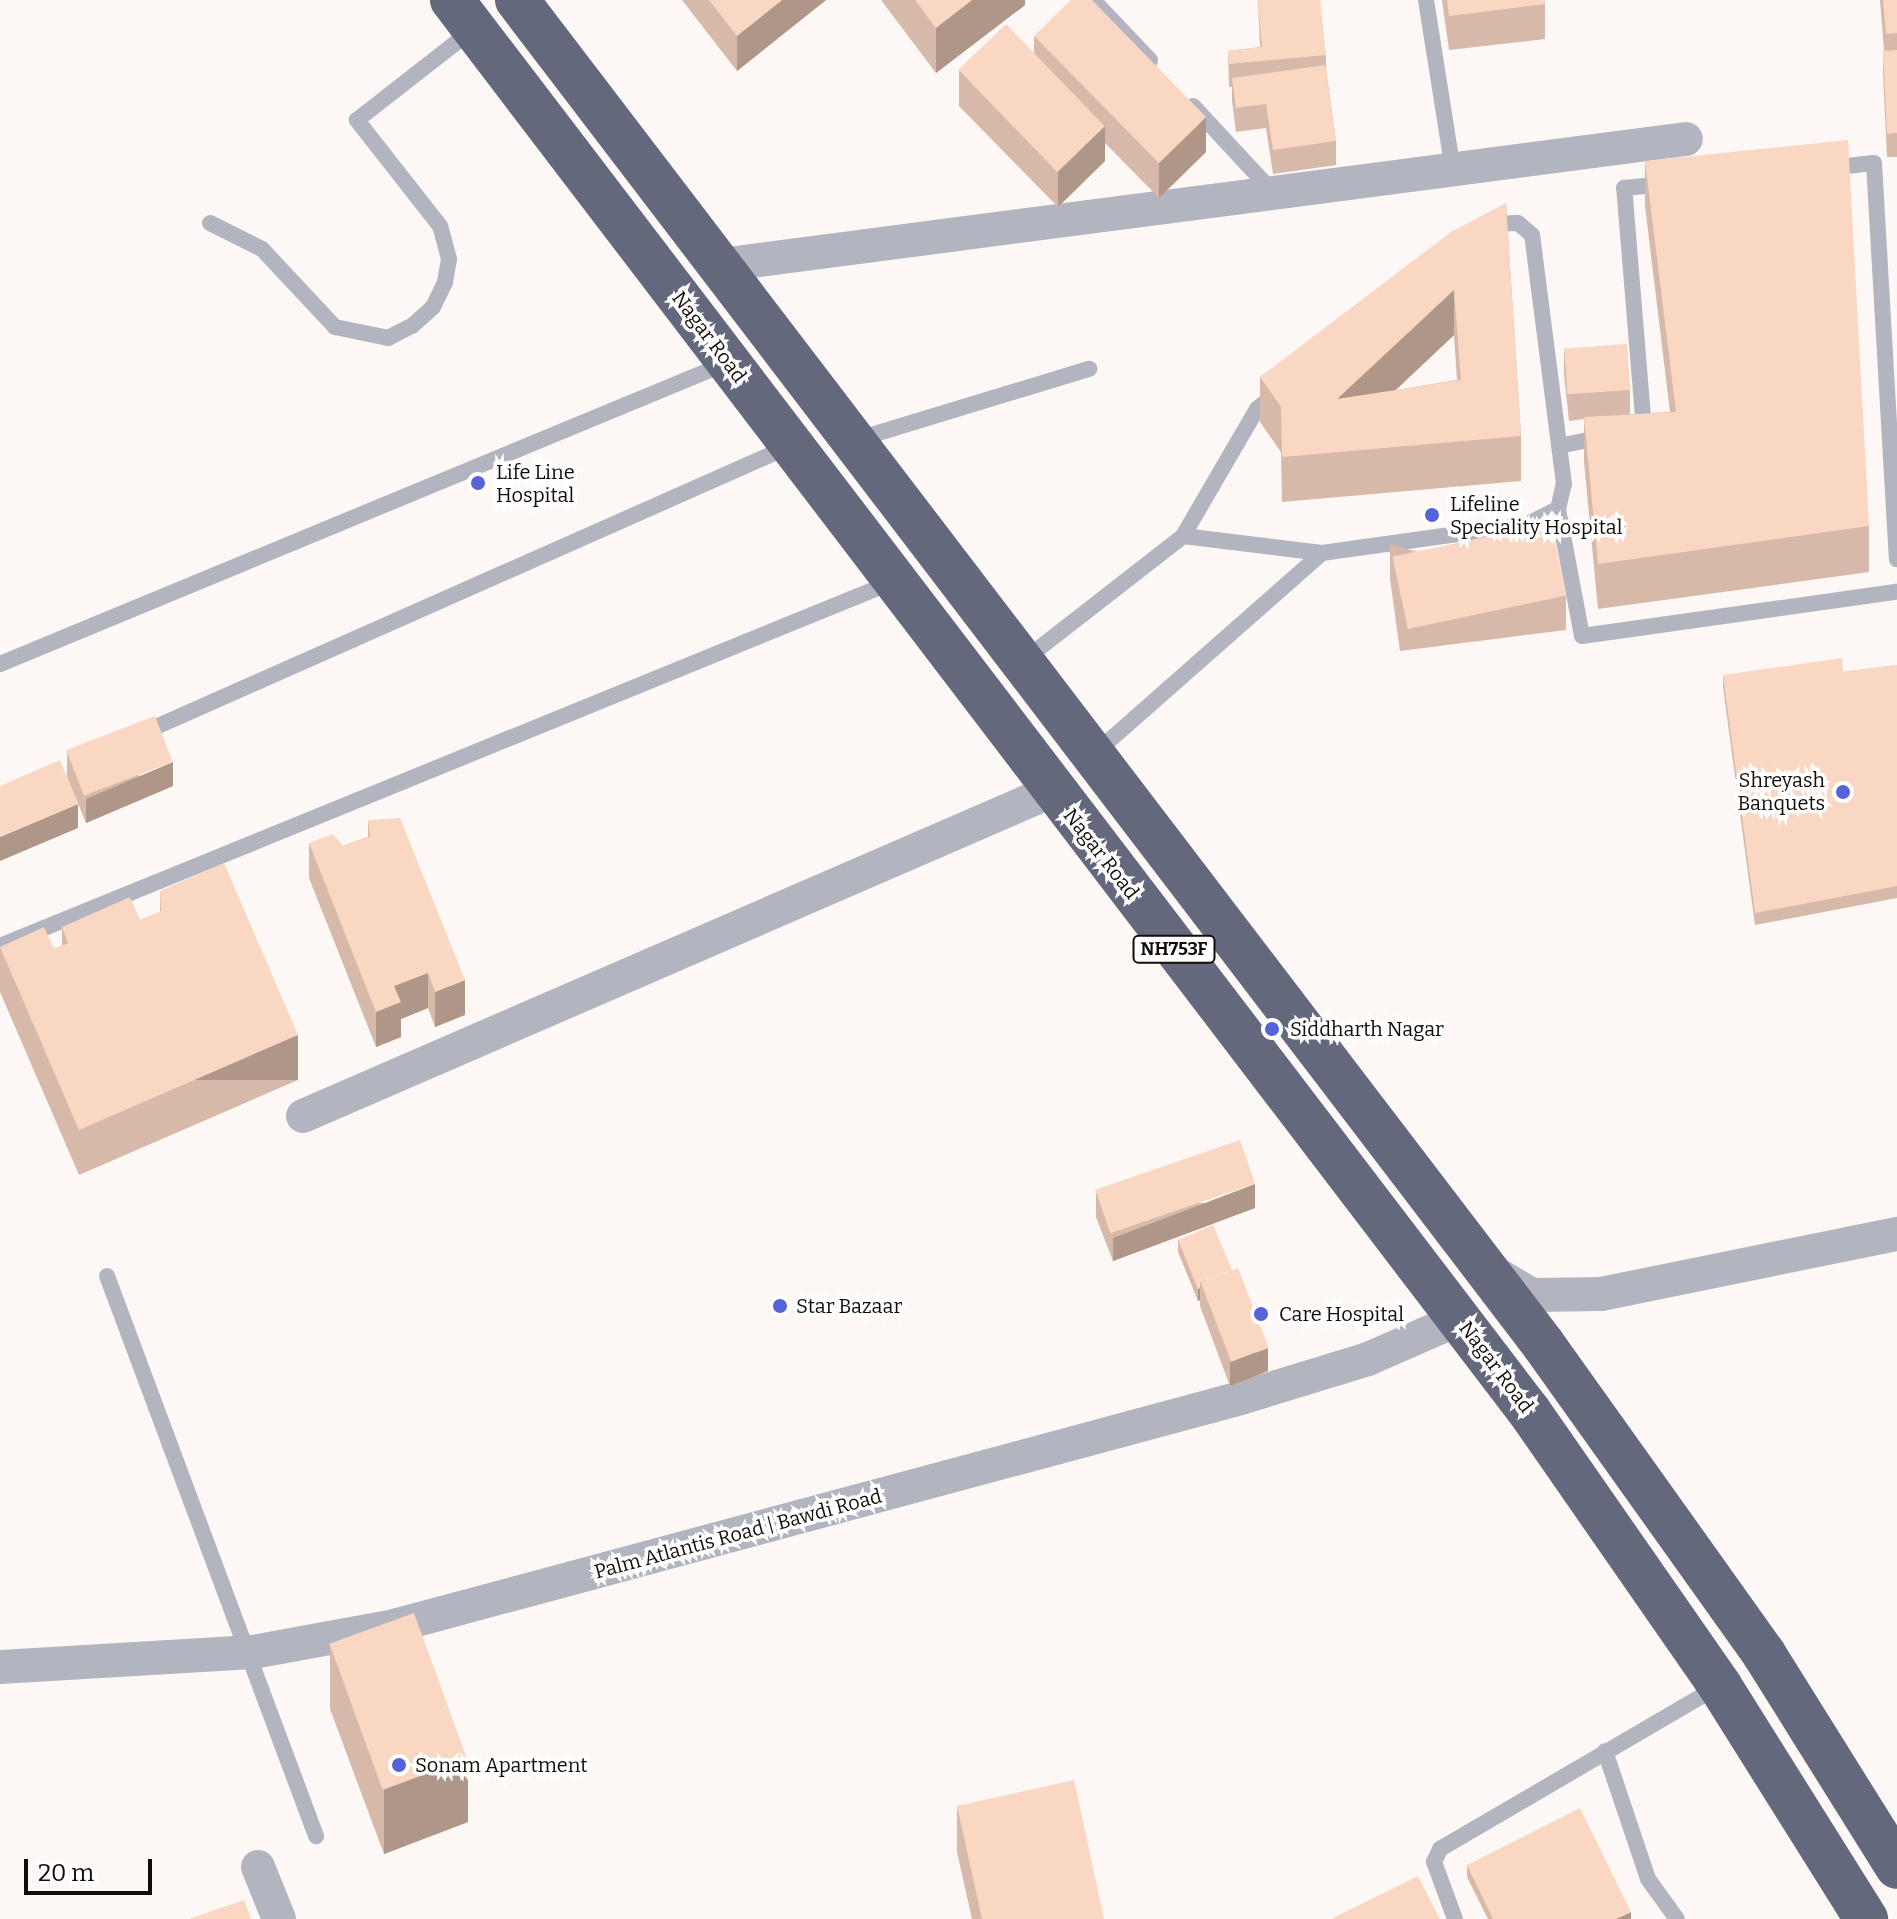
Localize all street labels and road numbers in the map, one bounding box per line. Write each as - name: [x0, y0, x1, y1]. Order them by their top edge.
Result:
- street label: Nagar Road: [667, 287, 751, 387]
- street label: Nagar Road: [1058, 804, 1144, 904]
- road number: NH753F: [1132, 935, 1216, 963]
- street label: Nagar Road: [1454, 1317, 1538, 1417]
- street label: Palm Atlantis Road | Bawdi Road: [592, 1484, 884, 1584]

